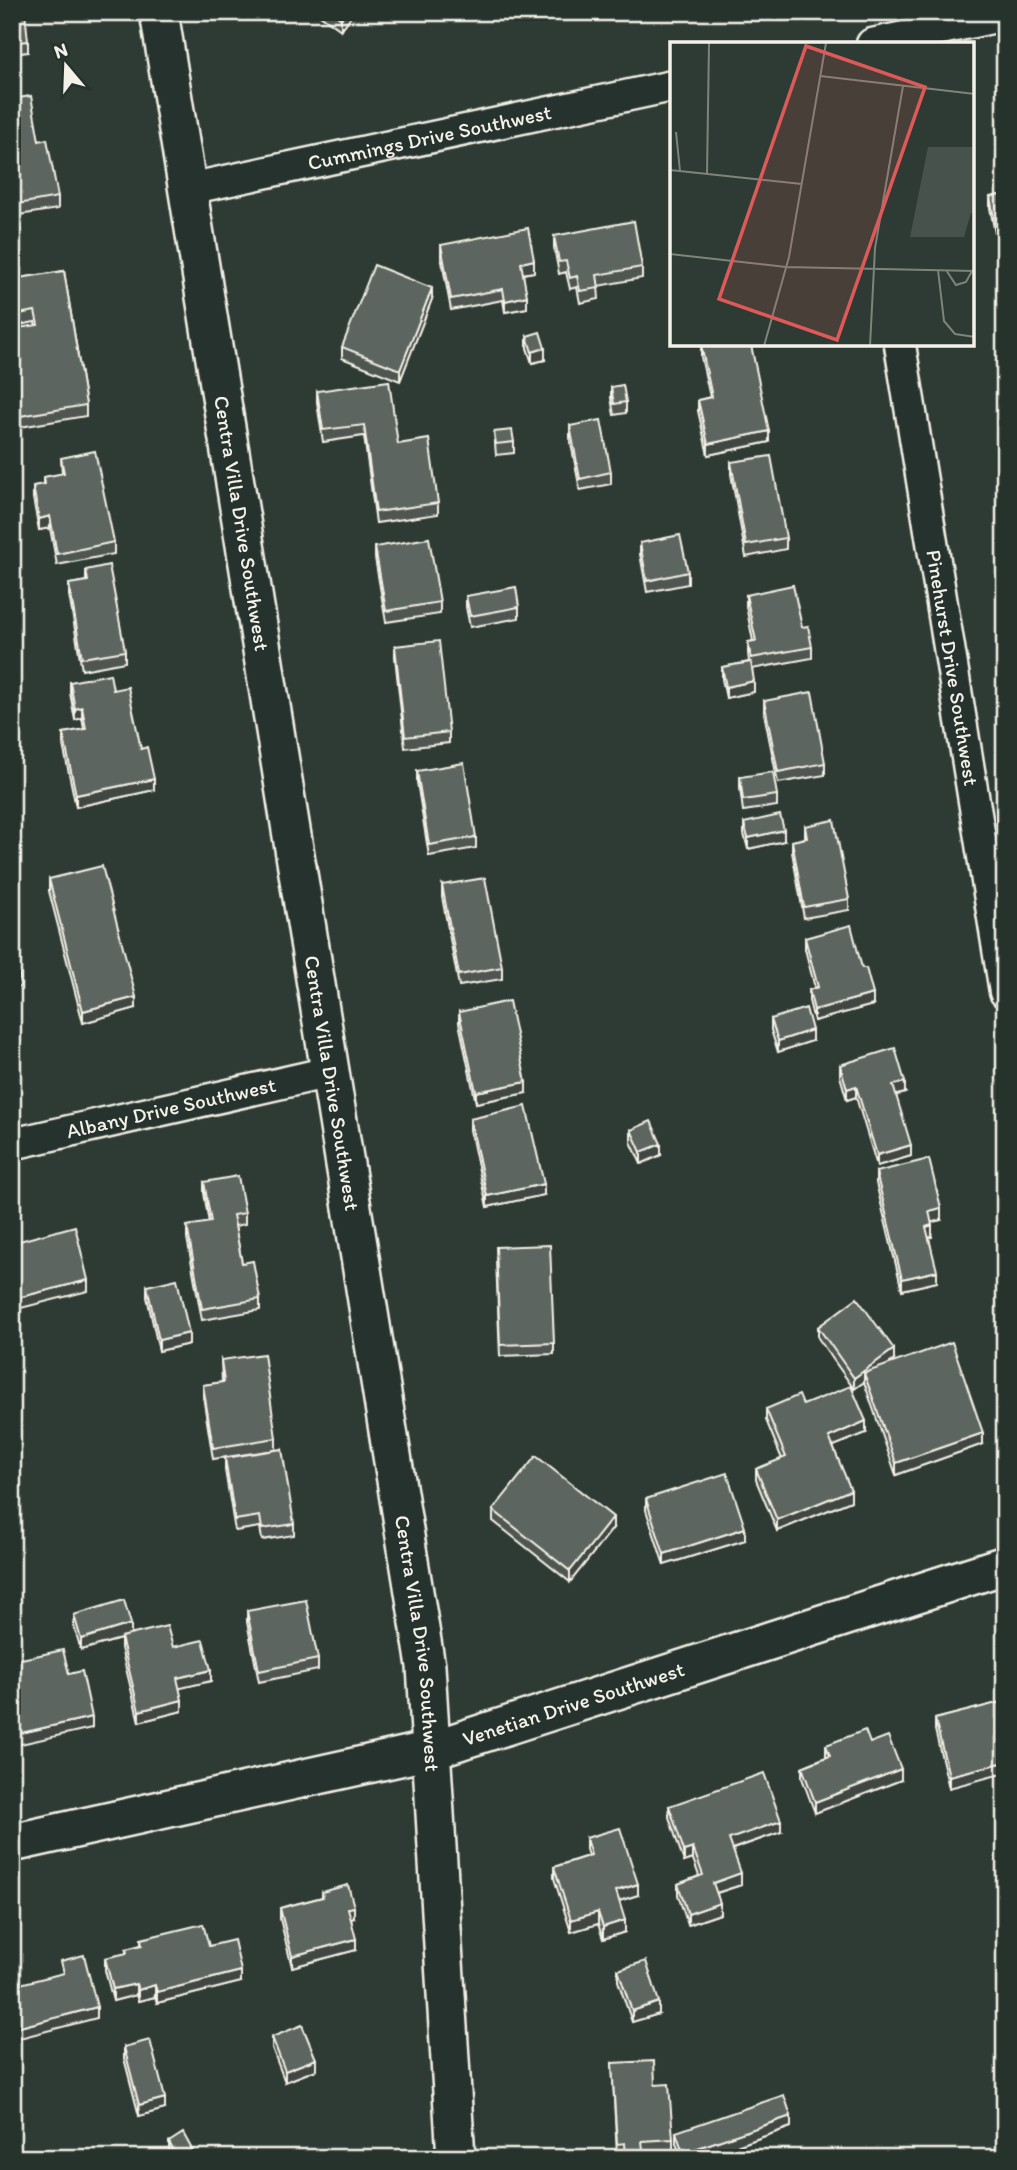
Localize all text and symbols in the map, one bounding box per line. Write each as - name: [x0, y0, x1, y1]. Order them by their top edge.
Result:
- north arrow: [32, 32, 102, 102]
- text: N: [51, 37, 70, 63]
- inset map: [670, 42, 975, 346]
- street label: Cummings Drive Southwest: [305, 99, 554, 175]
- street label: Centra Villa Drive Southwest: [209, 394, 275, 653]
- street label: Pinehurst Drive Southwest: [921, 548, 984, 788]
- street label: Centra Villa Drive Southwest: [299, 953, 365, 1213]
- street label: Albany Drive Southwest: [64, 1072, 278, 1143]
- street label: Centra Villa Drive Southwest: [390, 1513, 445, 1772]
- street label: Venetian Drive Southwest: [459, 1656, 688, 1751]

